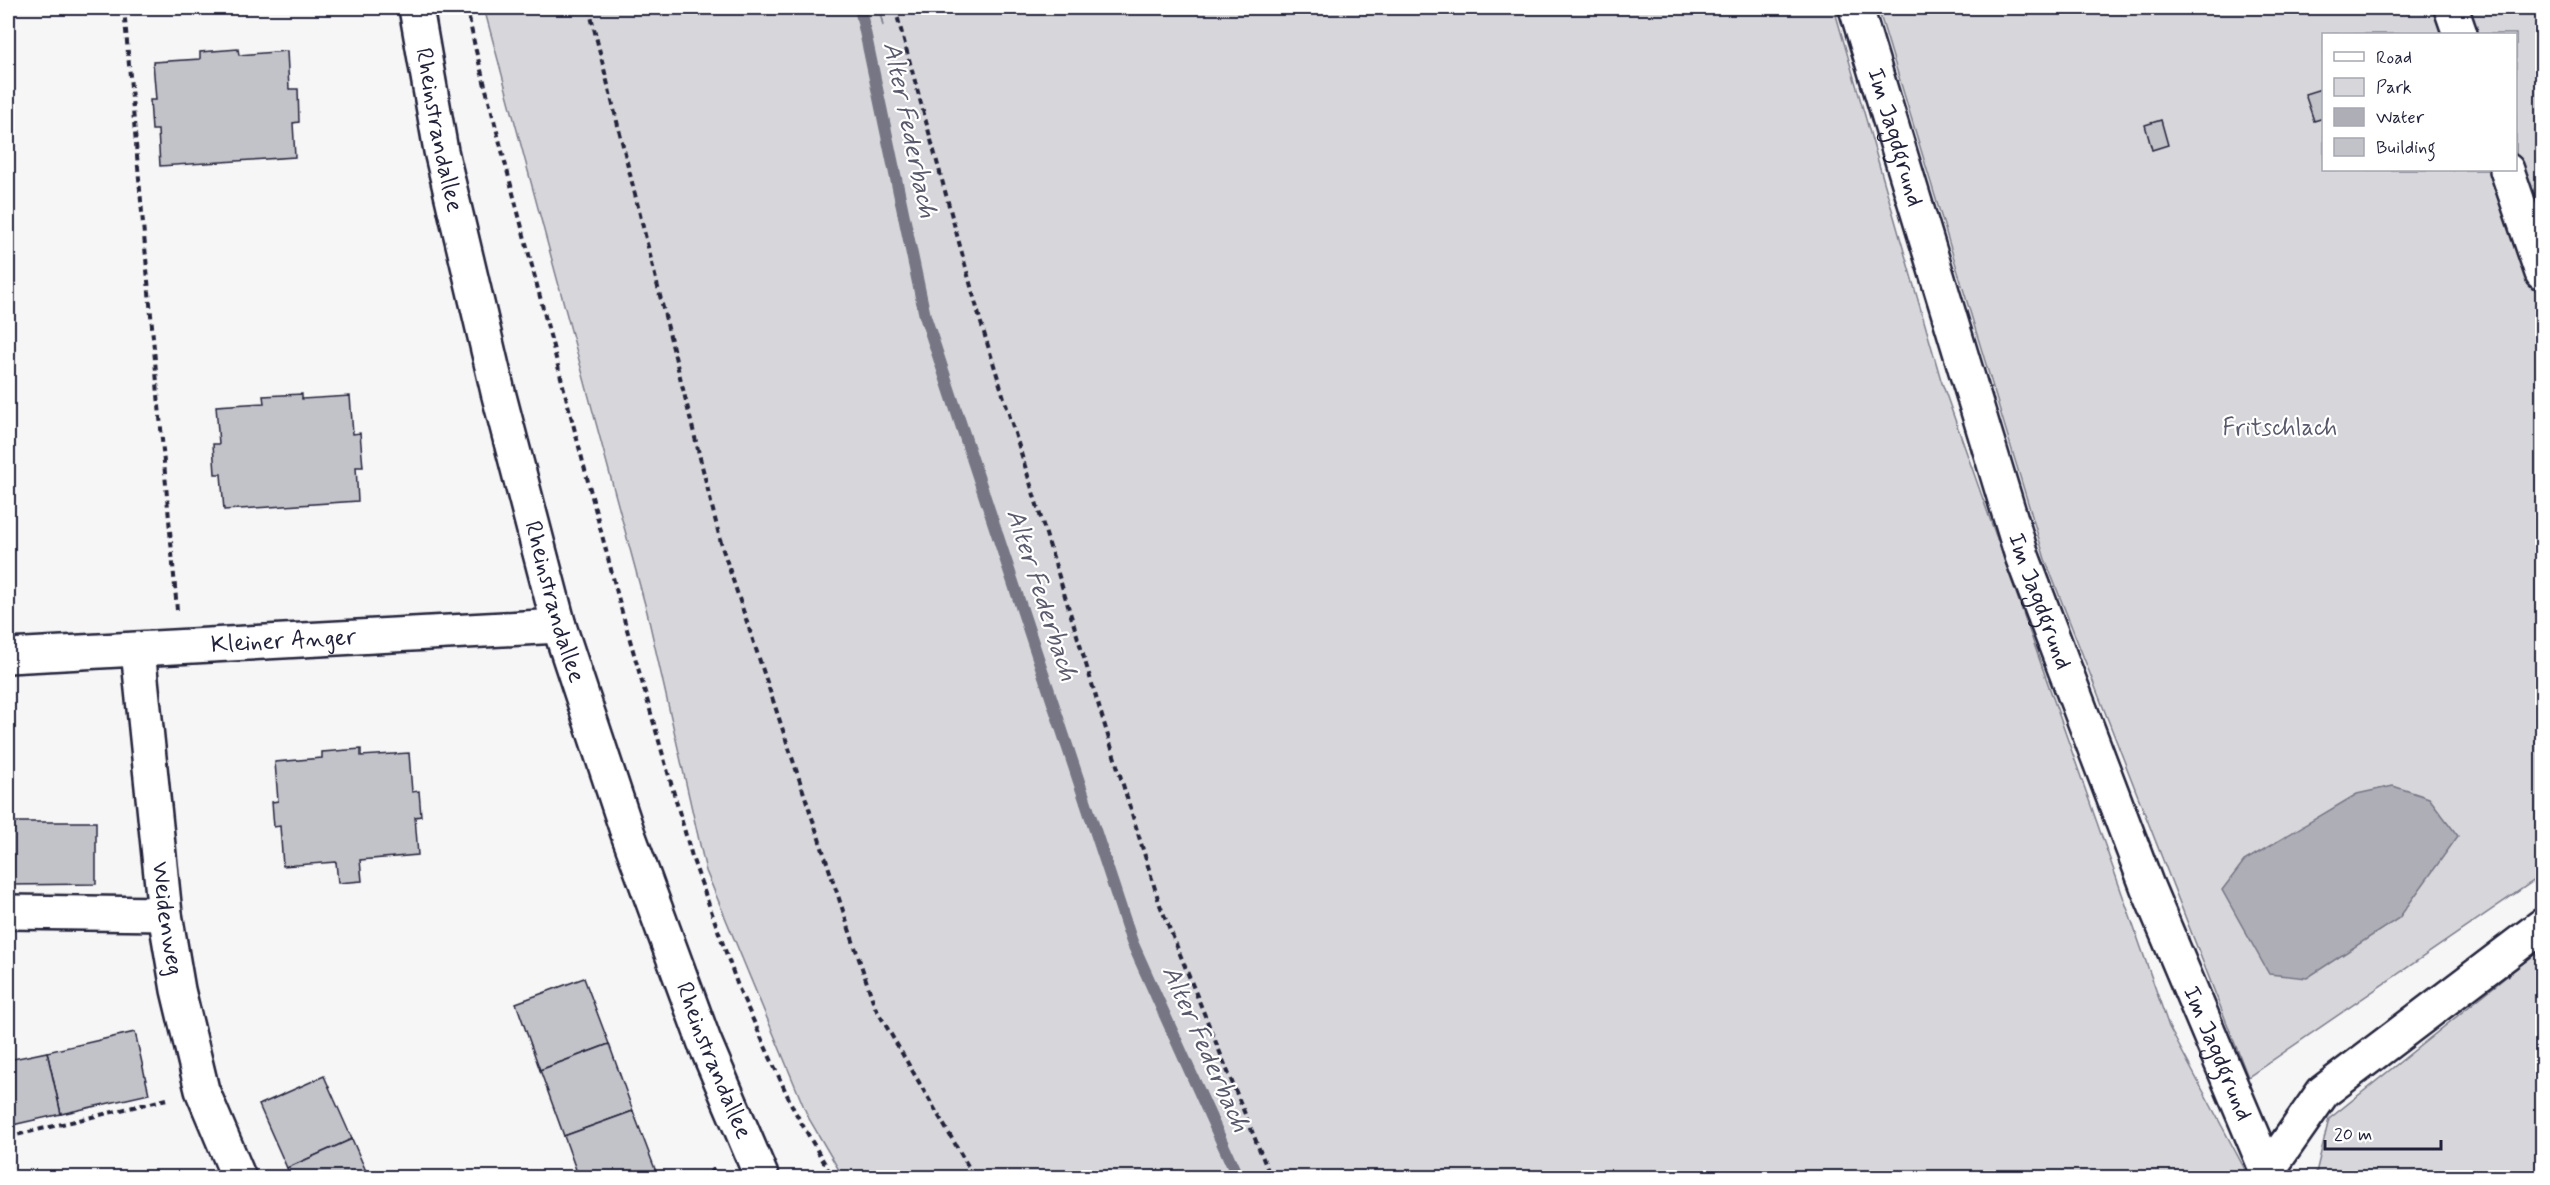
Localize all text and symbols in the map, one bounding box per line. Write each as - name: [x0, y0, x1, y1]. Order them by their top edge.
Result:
- legend: [2322, 33, 2517, 171]
- water label: Alter Federbach: [874, 39, 944, 221]
- street label: Rheinstrandallee: [408, 45, 470, 215]
- text: Road: [2376, 46, 2412, 70]
- street label: Im Jagdgrund: [1860, 64, 1931, 210]
- text: Park: [2376, 76, 2412, 100]
- text: Water: [2376, 106, 2425, 130]
- text: Building: [2376, 136, 2436, 162]
- park label: Fritschlach: [2223, 413, 2337, 444]
- water label: Alter Federbach: [997, 505, 1085, 685]
- street label: Rheinstrandallee: [517, 518, 592, 687]
- street label: Im Jagdgrund: [2000, 529, 2079, 674]
- street label: Kleiner Anger: [210, 622, 357, 660]
- street label: Weidenweg: [144, 860, 191, 978]
- water label: Alter Federbach: [1153, 960, 1257, 1138]
- street label: Rheinstrandallee: [668, 978, 759, 1144]
- street label: Im Jagdgrund: [2175, 981, 2260, 1125]
- scale bar: [2325, 1113, 2440, 1151]
- text: 20 m: [2334, 1123, 2372, 1147]

